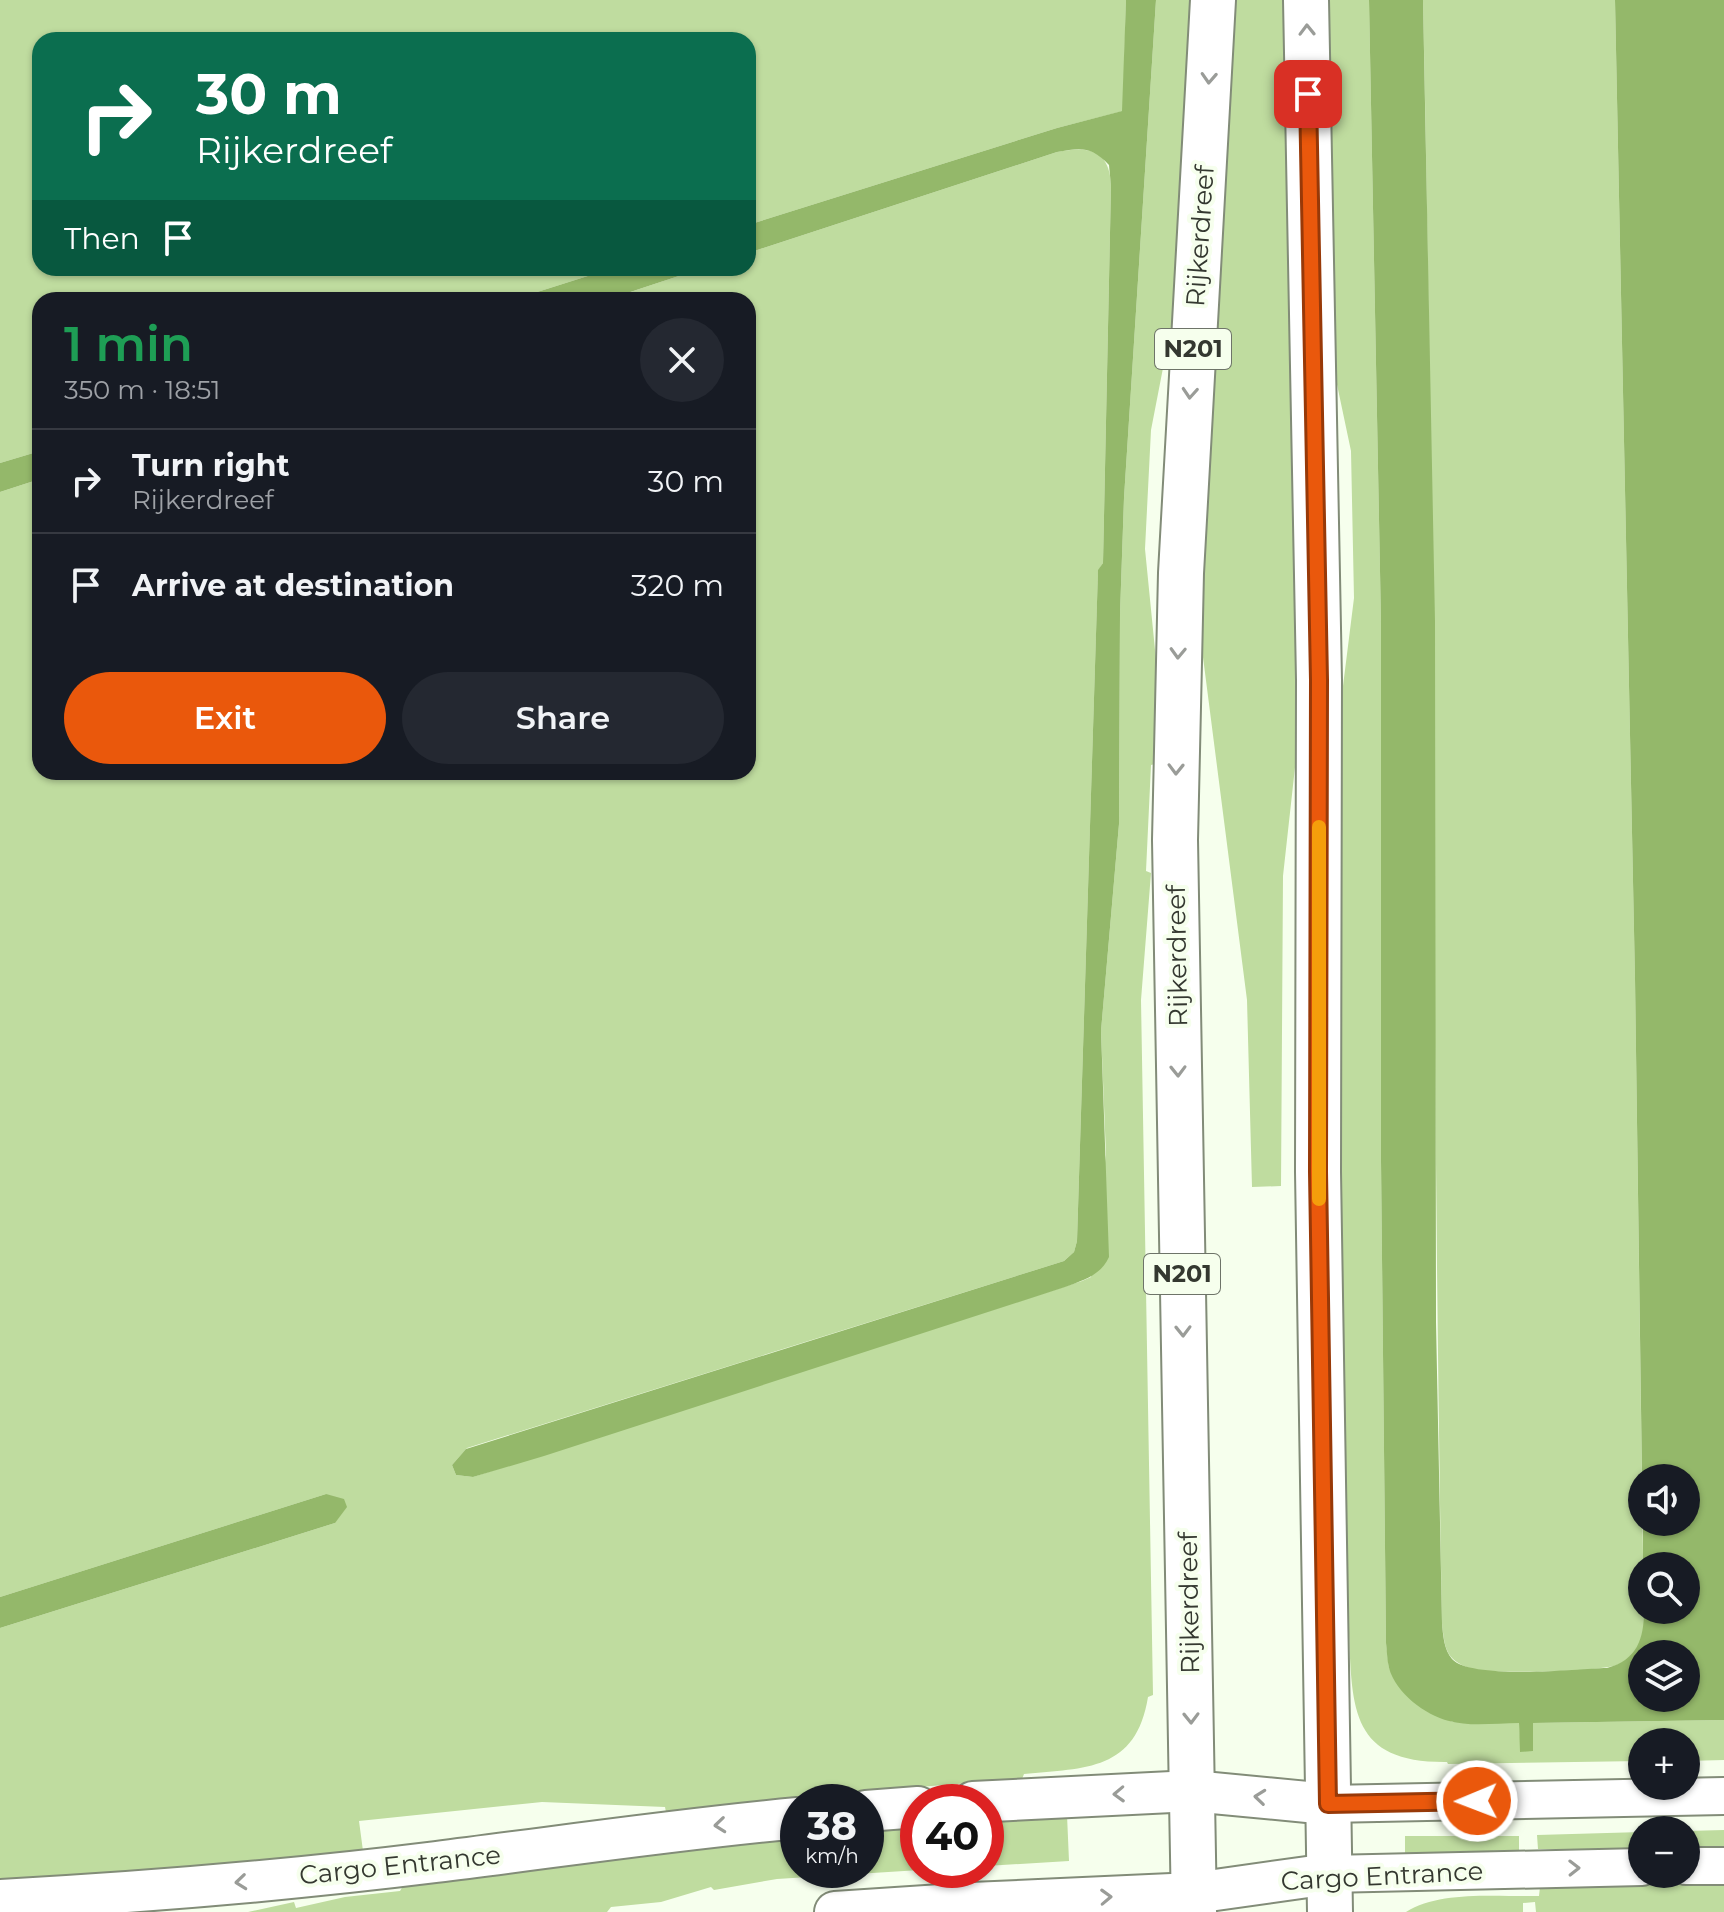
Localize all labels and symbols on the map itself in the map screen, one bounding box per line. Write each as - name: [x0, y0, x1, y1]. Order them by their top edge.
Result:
- one-way arrow: [1298, 23, 1315, 36]
- pin: [1274, 60, 1342, 128]
- one-way arrow: [1201, 72, 1218, 85]
- street label: Rijkerdreef: [1179, 163, 1221, 308]
- road number: N201: [1155, 329, 1231, 369]
- one-way arrow: [1182, 387, 1199, 400]
- one-way arrow: [1169, 647, 1187, 660]
- one-way arrow: [1167, 763, 1185, 776]
- street label: Rijkerdreef: [1160, 884, 1194, 1027]
- one-way arrow: [1169, 1065, 1187, 1078]
- road number: N201: [1144, 1254, 1220, 1294]
- one-way arrow: [1174, 1325, 1192, 1338]
- street label: Rijkerdreef: [1172, 1531, 1206, 1674]
- one-way arrow: [1182, 1712, 1199, 1725]
- position arrow: [1435, 1759, 1519, 1843]
- speed limit sign: 40: [900, 1784, 1004, 1888]
- one-way arrow: [1112, 1785, 1125, 1802]
- one-way arrow: [1253, 1789, 1266, 1806]
- one-way arrow: [713, 1817, 726, 1834]
- street label: Cargo Entrance: [298, 1839, 502, 1891]
- street label: Cargo Entrance: [1280, 1855, 1484, 1897]
- one-way arrow: [1568, 1860, 1581, 1877]
- one-way arrow: [235, 1873, 248, 1890]
- one-way arrow: [1100, 1888, 1113, 1905]

